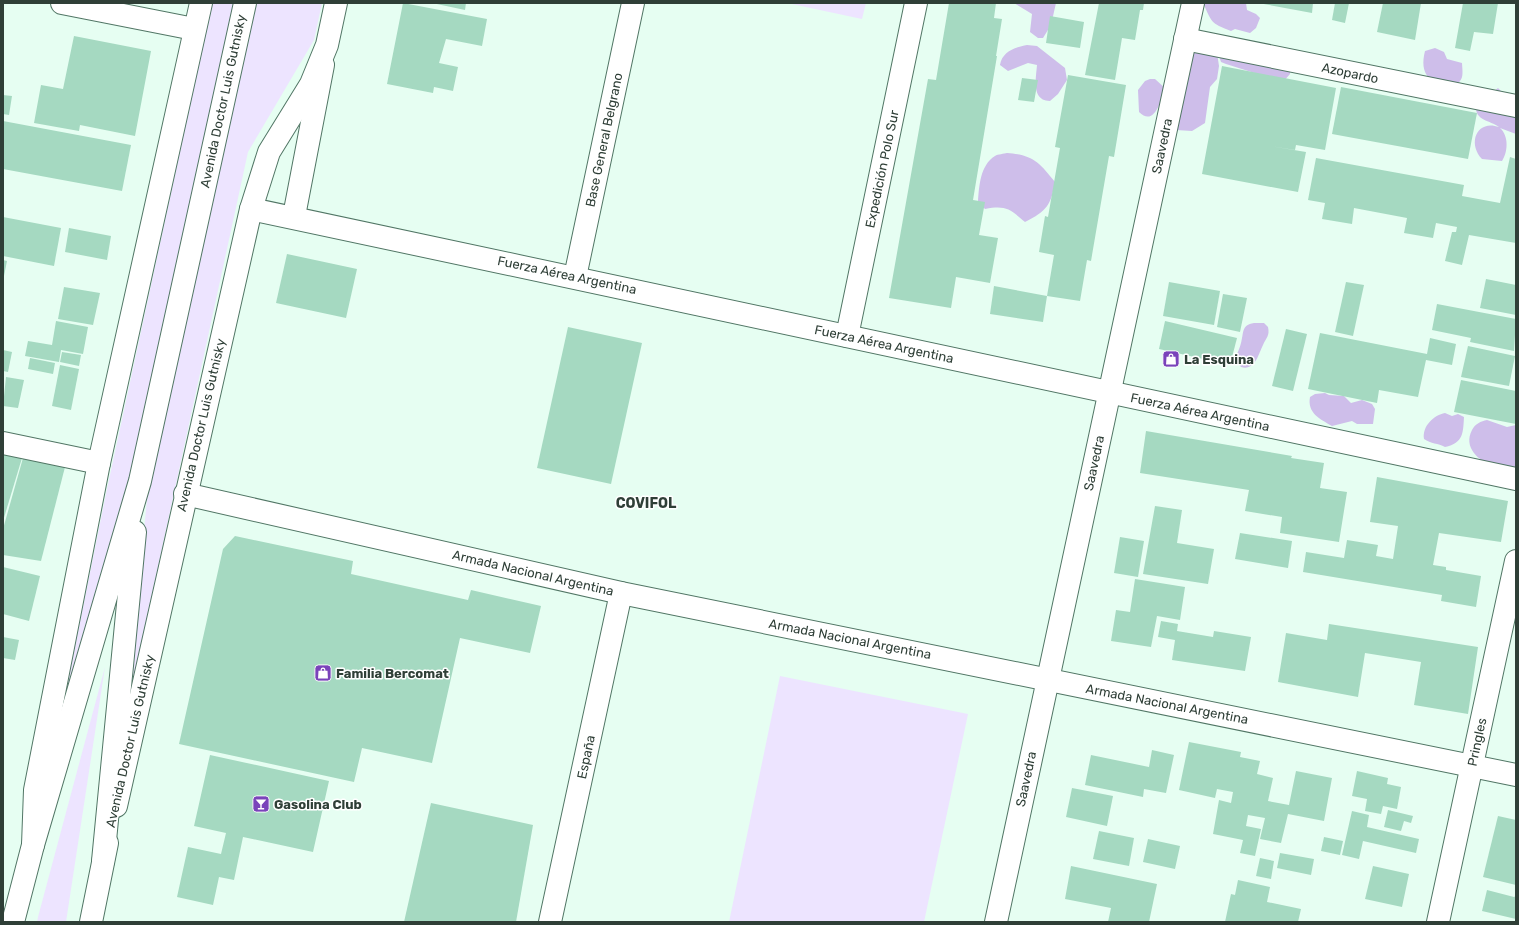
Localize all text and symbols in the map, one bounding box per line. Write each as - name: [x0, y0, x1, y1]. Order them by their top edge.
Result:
- street label: Avenida Doctor Luis Gutnisky: [197, 13, 249, 189]
- street label: Azopardo: [1320, 60, 1380, 86]
- street label: Base General Belgrano: [582, 72, 627, 209]
- street label: Expedición Polo Sur: [862, 109, 902, 229]
- street label: Saavedra: [1149, 117, 1175, 175]
- street label: Fuerza Aérea Argentina: [496, 253, 638, 298]
- street label: Fuerza Aérea Argentina: [813, 322, 955, 367]
- street label: Avenida Doctor Luis Gutnisky: [174, 337, 228, 513]
- shop icon: La Esquina: [1161, 349, 1181, 369]
- place label: La Esquina: [1184, 352, 1254, 367]
- street label: Fuerza Aérea Argentina: [1129, 390, 1271, 435]
- street label: Saavedra: [1081, 434, 1107, 492]
- district label: COVIFOL: [616, 495, 677, 512]
- street label: Armada Nacional Argentina: [451, 547, 615, 600]
- street label: Armada Nacional Argentina: [767, 616, 932, 663]
- street label: Avenida Doctor Luis Gutnisky: [103, 653, 157, 829]
- shop icon: Familia Bercomat: [313, 663, 333, 683]
- place label: Familia Bercomat: [336, 666, 449, 681]
- street label: Armada Nacional Argentina: [1084, 681, 1249, 728]
- street label: Pringles: [1465, 716, 1490, 768]
- street label: España: [574, 734, 598, 780]
- street label: Saavedra: [1013, 750, 1039, 808]
- bar icon: Gasolina Club: [251, 794, 271, 814]
- place label: Gasolina Club: [274, 797, 362, 812]

